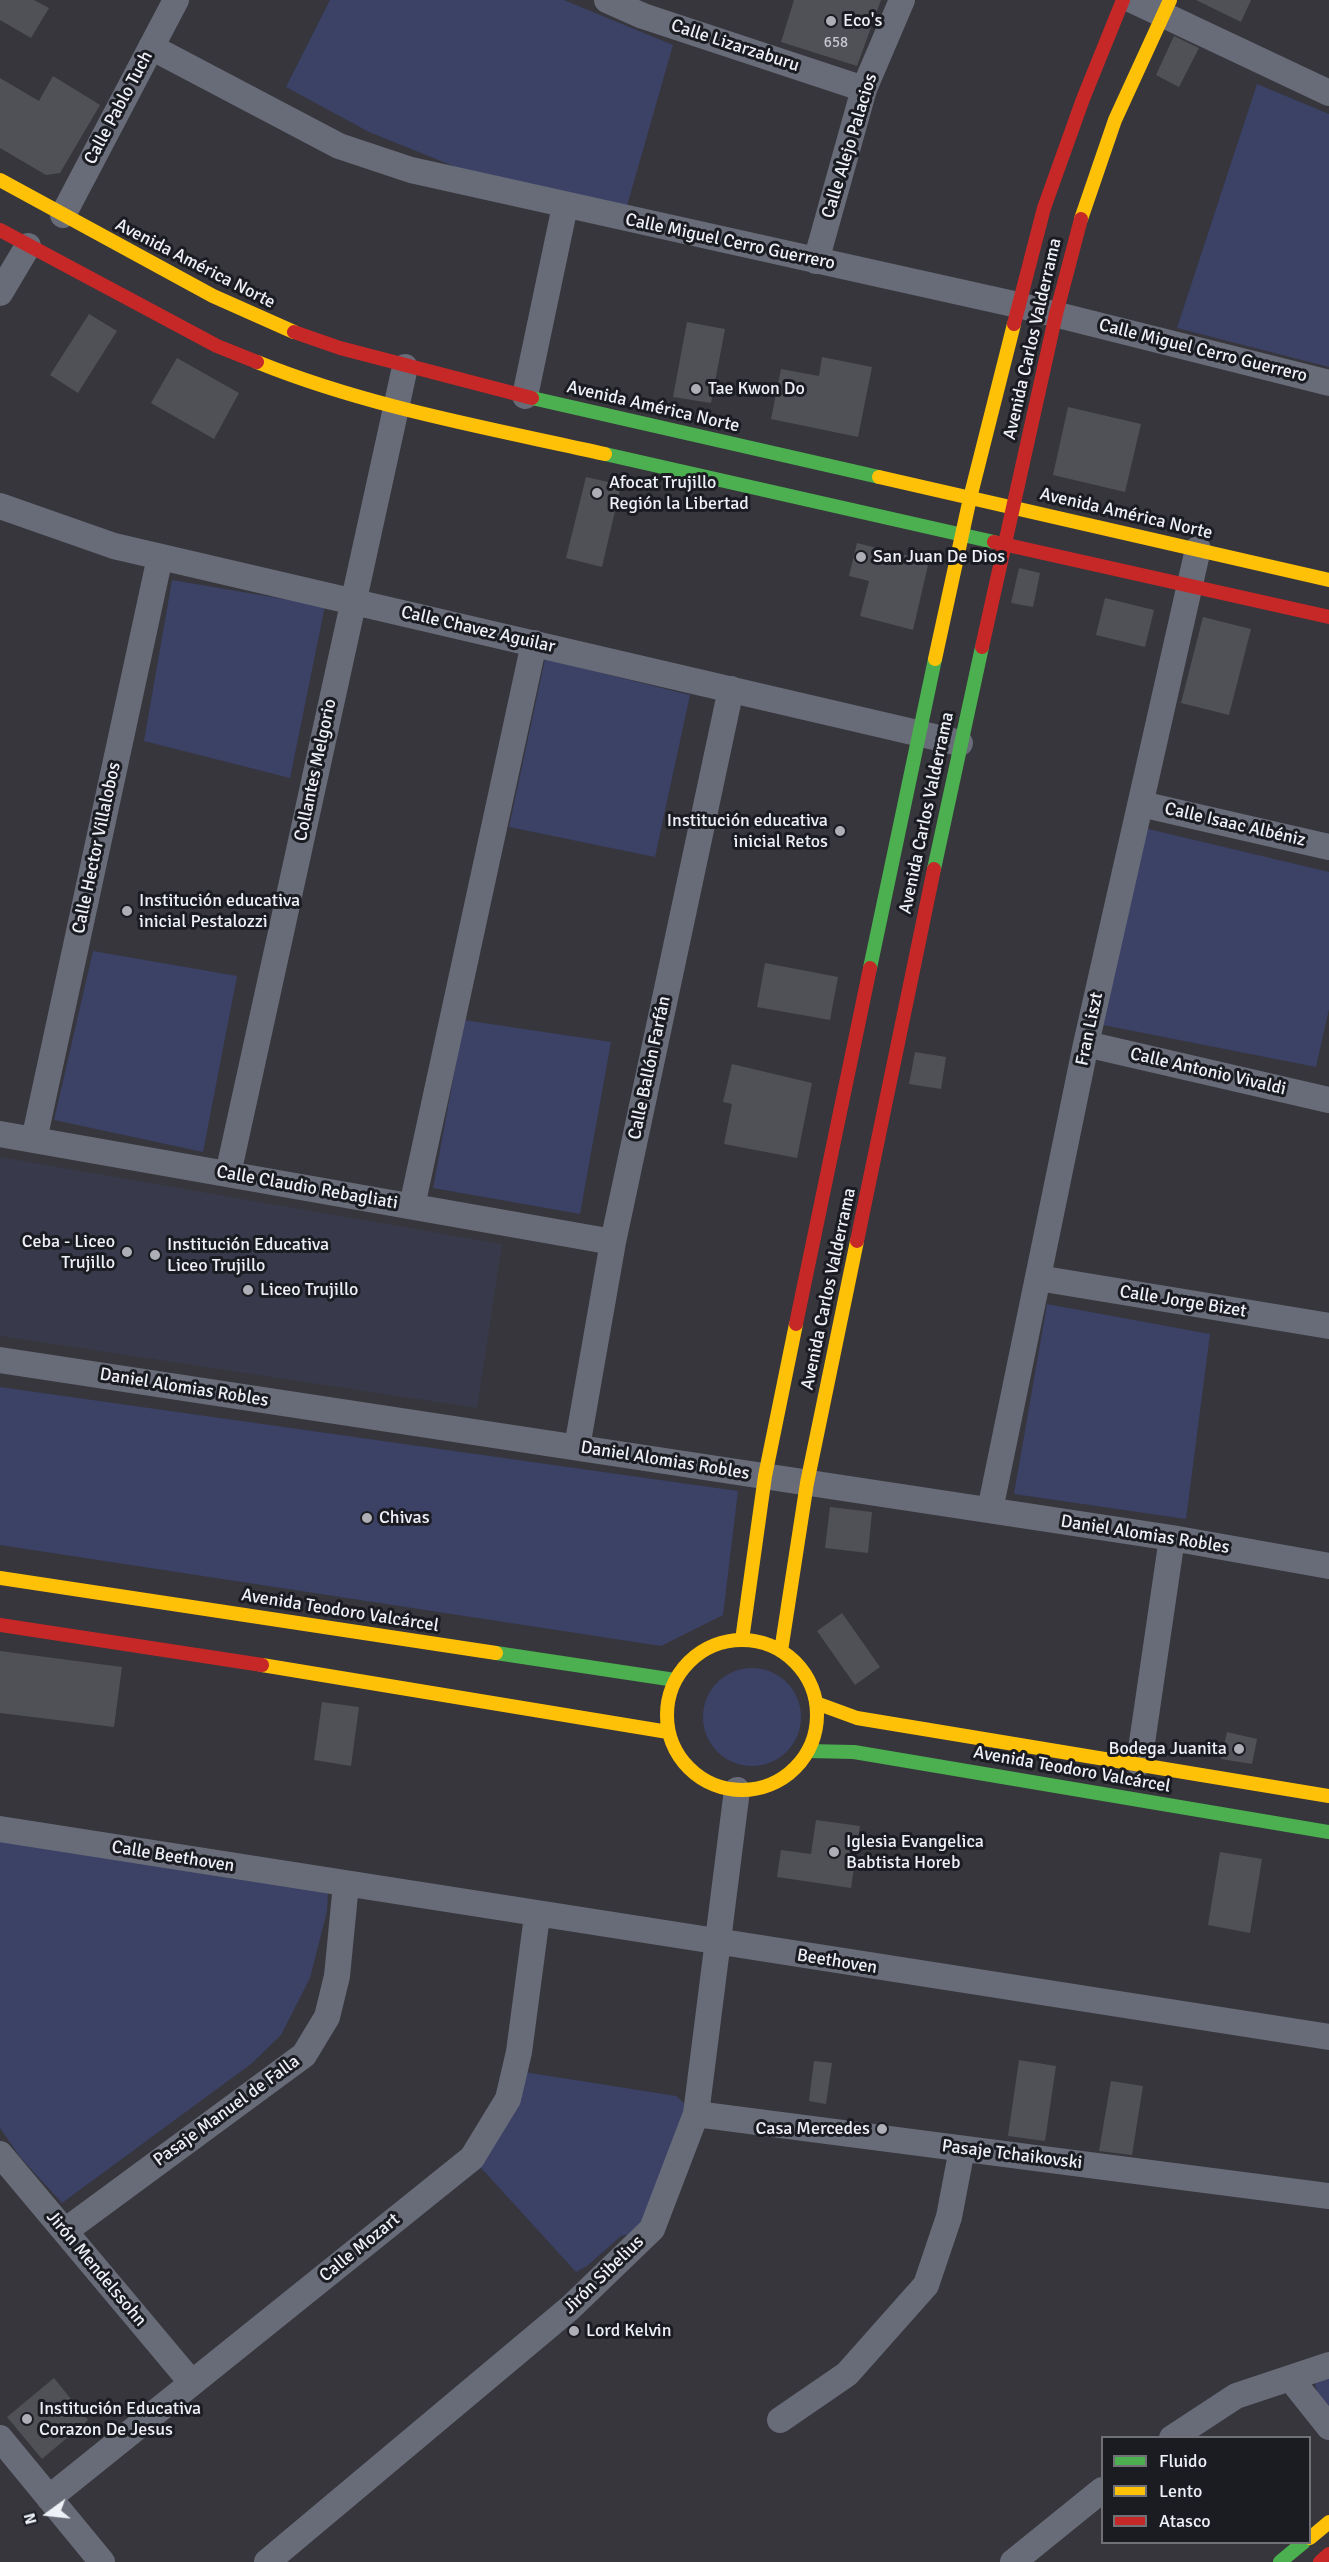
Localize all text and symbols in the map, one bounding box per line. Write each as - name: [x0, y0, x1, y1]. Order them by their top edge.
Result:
- place label: Eco's: [843, 10, 882, 32]
- marker: Eco's: [824, 14, 838, 28]
- street label: Calle Lizarzaburu: [668, 15, 802, 77]
- house number: 658: [824, 34, 848, 52]
- street label: Calle Pablo Tuch: [80, 48, 158, 168]
- street label: Calle Alejo Palacios: [818, 71, 882, 221]
- street label: Calle Miguel Cerro Guerrero: [623, 209, 837, 275]
- street label: Avenida América Norte: [111, 214, 279, 314]
- street label: Avenida Carlos Valderrama: [999, 236, 1067, 442]
- street label: Calle Miguel Cerro Guerrero: [1097, 315, 1309, 387]
- street label: Avenida América Norte: [565, 377, 741, 437]
- place label: Tae Kwon Do: [708, 378, 805, 400]
- marker: Tae Kwon Do: [689, 382, 703, 396]
- place label: Afocat Trujillo Región la Libertad: [609, 472, 749, 514]
- street label: Avenida América Norte: [1038, 484, 1214, 544]
- marker: Afocat Trujillo Región la Libertad: [590, 486, 604, 500]
- place label: San Juan De Dios: [873, 546, 1005, 568]
- marker: San Juan De Dios: [854, 550, 868, 564]
- street label: Calle Chavez Aguilar: [399, 602, 557, 658]
- street label: Collantes Melgorio: [290, 697, 342, 843]
- street label: Avenida Carlos Valderrama: [895, 710, 959, 916]
- street label: Calle Hector Villalobos: [68, 760, 126, 936]
- street label: Calle Isaac Albéniz: [1162, 798, 1308, 852]
- place label: Institución educativa inicial Retos: [667, 810, 828, 852]
- marker: Institución educativa inicial Retos: [833, 824, 847, 838]
- place label: Institución educativa inicial Pestalozzi: [139, 890, 300, 932]
- marker: Institución educativa inicial Pestalozzi: [120, 904, 134, 918]
- street label: Fran Liszt: [1072, 990, 1108, 1068]
- street label: Calle Ballón Farfán: [624, 994, 676, 1142]
- street label: Calle Antonio Vivaldi: [1128, 1044, 1288, 1100]
- street label: Calle Claudio Rebagliati: [215, 1161, 399, 1215]
- street label: Avenida Carlos Valderrama: [797, 1186, 861, 1392]
- place label: Ceba - Liceo Trujillo: [22, 1231, 115, 1274]
- place label: Institución Educativa Liceo Trujillo: [167, 1234, 329, 1276]
- marker: Ceba - Liceo Trujillo: [120, 1245, 134, 1259]
- marker: Institución Educativa Liceo Trujillo: [148, 1248, 162, 1262]
- place label: Liceo Trujillo: [260, 1279, 358, 1301]
- street label: Calle Jorge Bizet: [1118, 1281, 1248, 1323]
- marker: Liceo Trujillo: [241, 1283, 255, 1297]
- street label: Daniel Alomias Robles: [98, 1364, 270, 1412]
- street label: Daniel Alomias Robles: [579, 1437, 751, 1485]
- place label: Chivas: [379, 1507, 430, 1529]
- marker: Chivas: [360, 1511, 374, 1525]
- street label: Daniel Alomias Robles: [1059, 1511, 1231, 1559]
- street label: Avenida Teodoro Valcárcel: [240, 1585, 440, 1637]
- place label: Bodega Juanita: [1109, 1738, 1227, 1760]
- street label: Avenida Teodoro Valcárcel: [972, 1742, 1172, 1798]
- marker: Bodega Juanita: [1232, 1742, 1246, 1756]
- place label: Iglesia Evangelica Babtista Horeb: [846, 1831, 984, 1874]
- street label: Calle Beethoven: [110, 1837, 236, 1877]
- marker: Iglesia Evangelica Babtista Horeb: [827, 1845, 841, 1859]
- street label: Beethoven: [795, 1945, 879, 1979]
- street label: Pasaje Manuel de Falla: [150, 2051, 304, 2171]
- place label: Casa Mercedes: [756, 2118, 870, 2140]
- marker: Casa Mercedes: [875, 2122, 889, 2136]
- street label: Pasaje Tchaikovski: [941, 2136, 1083, 2174]
- street label: Jirón Mendelssohn: [41, 2207, 151, 2331]
- street label: Calle Mozart: [315, 2209, 405, 2287]
- street label: Jirón Sibelius: [559, 2231, 649, 2319]
- place label: Lord Kelvin: [586, 2320, 671, 2342]
- marker: Lord Kelvin: [567, 2324, 581, 2338]
- place label: Institución Educativa Corazon De Jesus: [39, 2398, 201, 2440]
- marker: Institución Educativa Corazon De Jesus: [20, 2412, 34, 2426]
- legend: [1101, 2436, 1311, 2544]
- text: Fluido: [1159, 2450, 1207, 2472]
- text: Lento: [1159, 2480, 1202, 2502]
- north arrow: [18, 2484, 78, 2544]
- text: Atasco: [1159, 2510, 1211, 2532]
- text: N: [20, 2511, 42, 2527]

